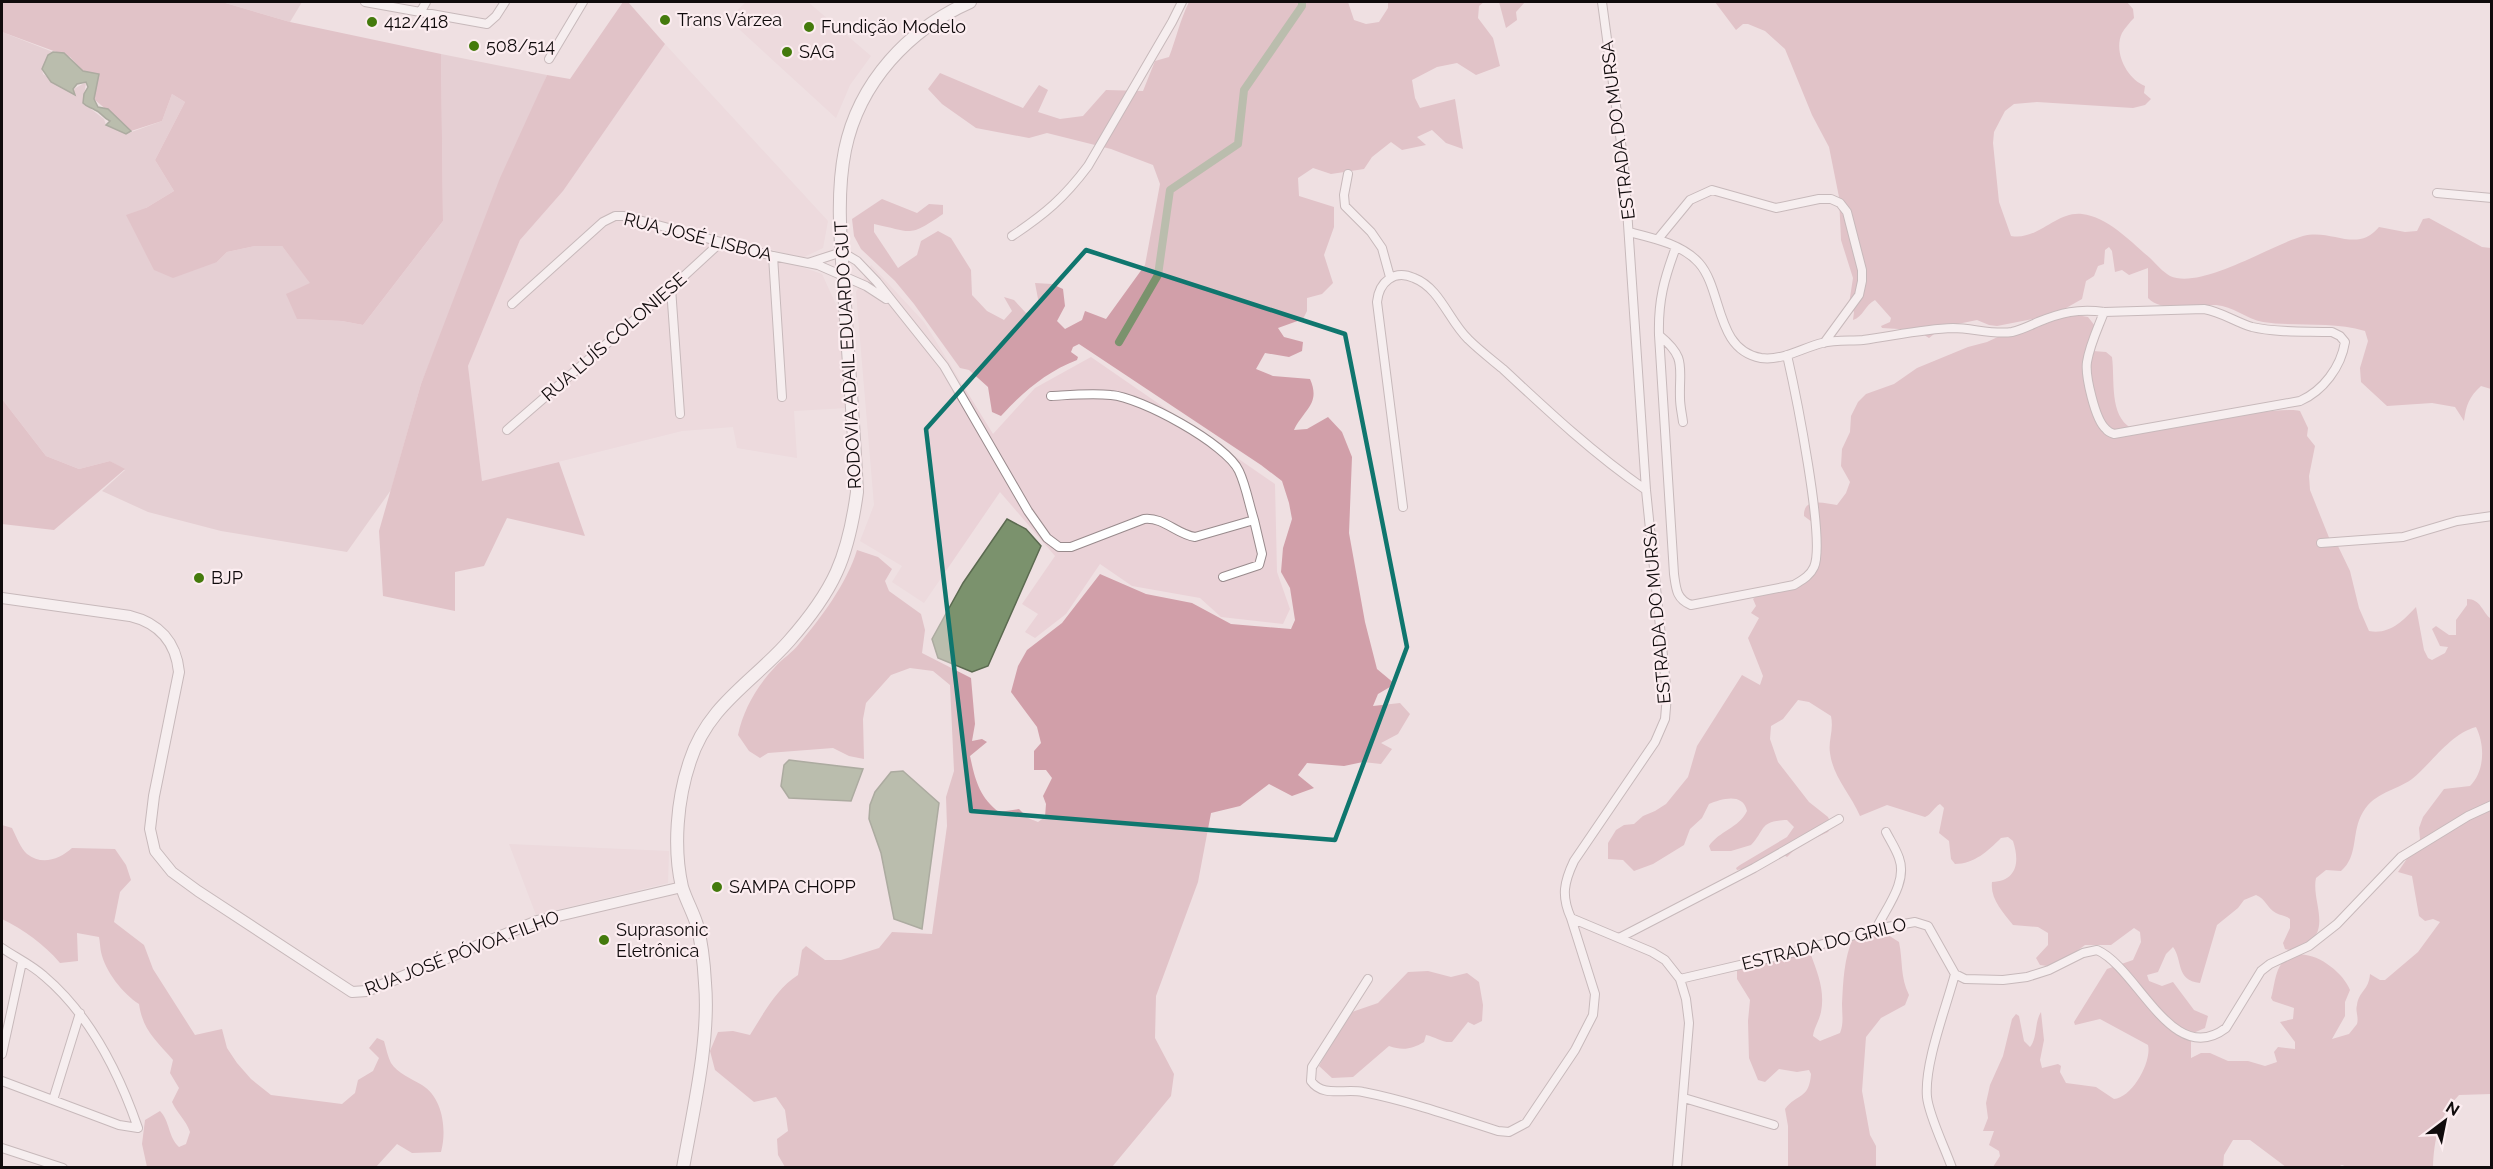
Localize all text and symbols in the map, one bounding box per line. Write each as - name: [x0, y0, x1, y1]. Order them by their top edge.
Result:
- place label: Trans Várzea: [677, 9, 782, 30]
- place label: 412/418: [384, 11, 448, 32]
- marker: Trans Várzea: [658, 13, 672, 27]
- marker: 412/418: [365, 15, 379, 29]
- place label: Fundição Modelo: [821, 16, 966, 37]
- marker: Fundição Modelo: [802, 20, 816, 34]
- place label: 508/514: [486, 35, 555, 56]
- marker: 508/514: [467, 39, 481, 53]
- street label: ESTRADA DO MURSA: [1596, 39, 1639, 221]
- place label: SAG: [799, 41, 834, 62]
- marker: SAG: [780, 45, 794, 59]
- street label: RUA JOSÉ LISBOA: [622, 207, 775, 265]
- street label: RODOVIA ADAIL EDUARDO GUT: [830, 220, 865, 490]
- street label: RUA LUÍS COLONIESE: [536, 267, 690, 405]
- street label: ESTRADA DO MURSA: [1638, 523, 1675, 705]
- place label: BJP: [211, 567, 243, 588]
- marker: BJP: [192, 571, 206, 585]
- place label: SAMPA CHOPP: [729, 876, 856, 897]
- marker: SAMPA CHOPP: [710, 880, 724, 894]
- street label: RUA JOSÉ PÓVOA FILHO: [361, 905, 562, 999]
- street label: ESTRADA DO GRILO: [1739, 913, 1908, 974]
- place label: Suprasonic Eletrônica: [616, 919, 709, 961]
- marker: Suprasonic Eletrônica: [597, 933, 611, 947]
- north arrow: [2415, 1091, 2475, 1151]
- text: N: [2442, 1097, 2463, 1120]

